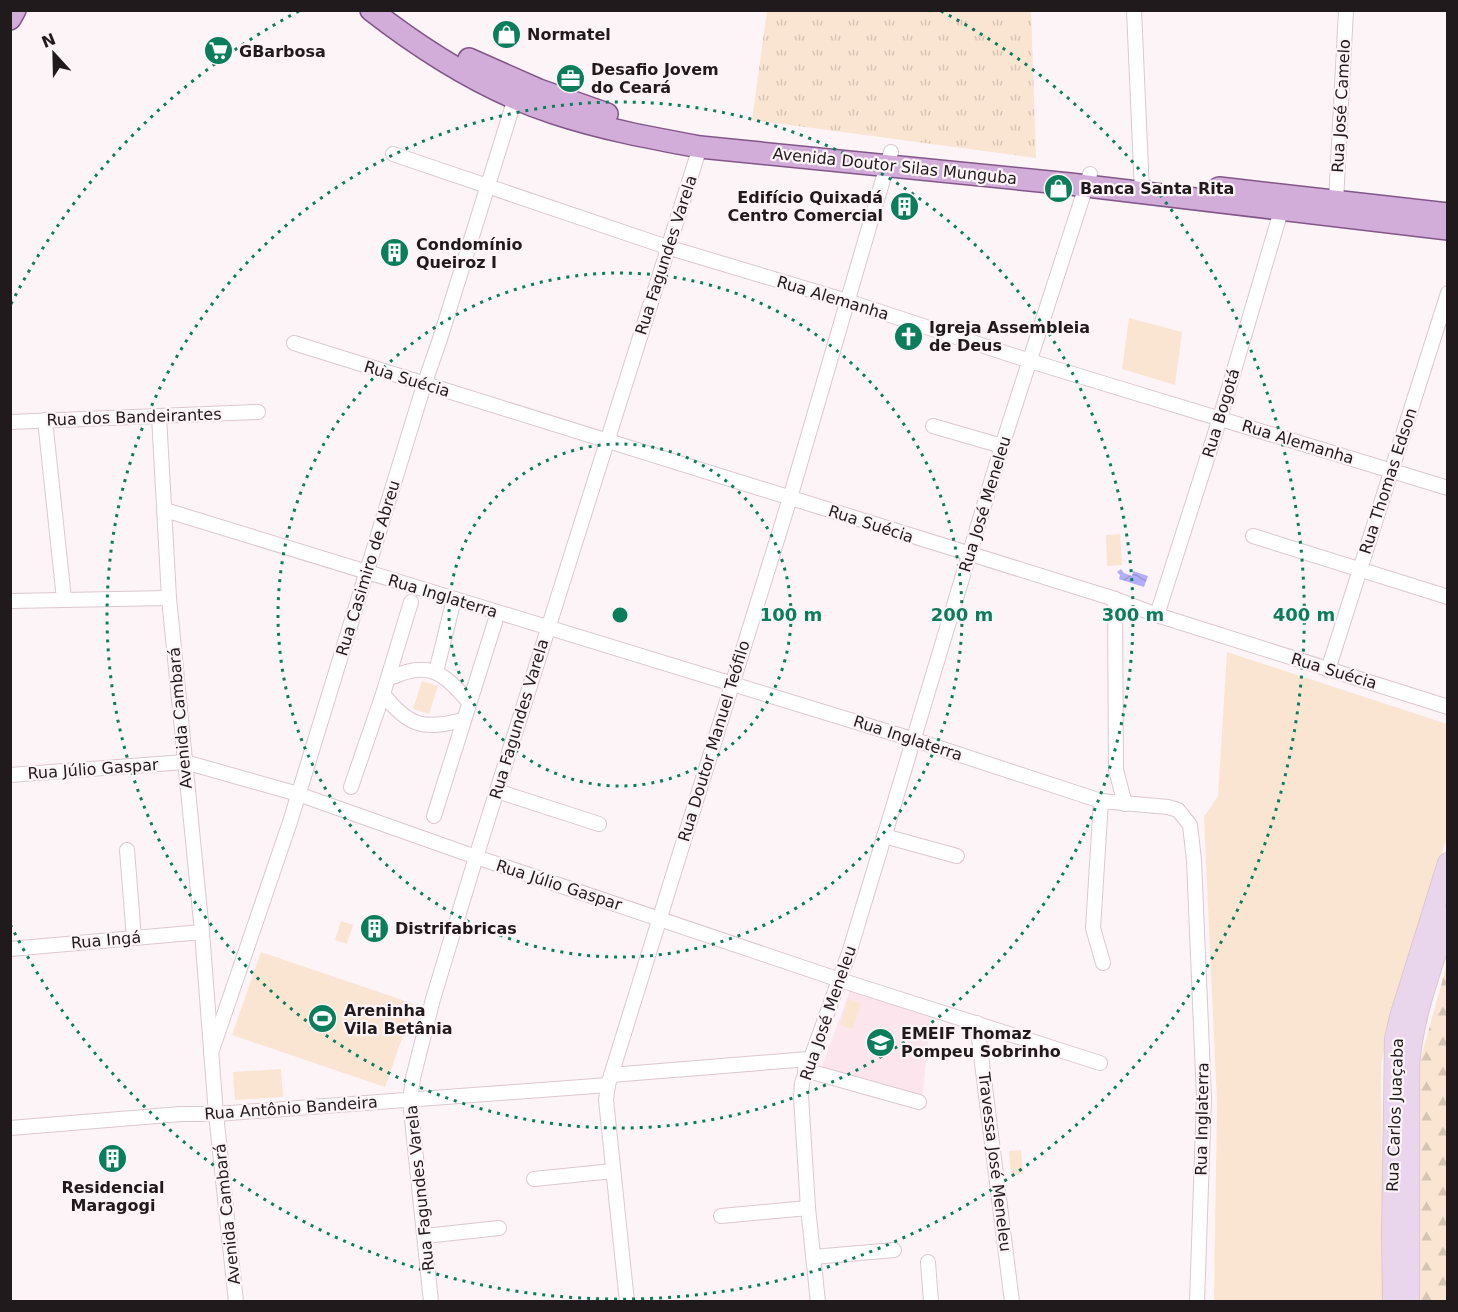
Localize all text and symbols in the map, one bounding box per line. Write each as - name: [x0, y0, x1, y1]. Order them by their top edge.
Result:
- shop icon: Normatel: [490, 18, 522, 50]
- north arrow: [24, 24, 84, 84]
- place label: Normatel: [527, 25, 611, 44]
- text: N: [39, 29, 58, 52]
- supermarket icon: GBarbosa: [202, 35, 234, 67]
- street label: Rua José Camelo: [1328, 39, 1354, 173]
- place label: GBarbosa: [239, 42, 326, 61]
- place label: Desafio Jovem do Ceará: [591, 60, 719, 97]
- office icon: Desafio Jovem do Ceará: [554, 62, 586, 94]
- street label: Avenida Doutor Silas Munguba: [772, 144, 1018, 188]
- shop icon: Banca Santa Rita: [1043, 172, 1075, 204]
- street label: Rua Fagundes Varela: [631, 173, 701, 337]
- place label: Banca Santa Rita: [1080, 179, 1234, 198]
- place label: Edifício Quixadá Centro Comercial: [728, 188, 883, 225]
- building icon: Edifício Quixadá Centro Comercial: [888, 190, 920, 222]
- place label: Condomínio Queiroz I: [416, 235, 523, 272]
- building icon: Condomínio Queiroz I: [379, 237, 411, 269]
- street label: Rua Alemanha: [775, 272, 891, 324]
- place label: Igreja Assembleia de Deus: [929, 318, 1090, 355]
- church icon: Igreja Assembleia de Deus: [892, 320, 924, 352]
- street label: Rua Suécia: [362, 357, 452, 401]
- street label: Rua Bogotá: [1198, 366, 1244, 460]
- street label: Rua dos Bandeirantes: [46, 404, 222, 430]
- street label: Rua Thomas Edson: [1355, 406, 1421, 556]
- street label: Rua Alemanha: [1240, 416, 1356, 468]
- street label: Rua José Meneleu: [955, 434, 1015, 574]
- street label: Rua Casimiro de Abreu: [332, 478, 404, 658]
- street label: Rua Suécia: [826, 501, 916, 547]
- street label: Rua Inglaterra: [386, 570, 500, 622]
- text: 100 m: [760, 604, 822, 625]
- text: 200 m: [931, 604, 993, 625]
- text: 300 m: [1102, 604, 1164, 625]
- text: 400 m: [1273, 604, 1335, 625]
- centre of rings: [610, 605, 630, 625]
- street label: Rua Fagundes Varela: [486, 637, 552, 801]
- street label: Rua Doutor Manuel Teófilo: [674, 638, 754, 844]
- street label: Avenida Cambará: [164, 647, 196, 789]
- street label: Rua Suécia: [1289, 649, 1379, 693]
- street label: Rua Inglaterra: [851, 711, 965, 765]
- street label: Rua Júlio Gaspar: [27, 755, 159, 783]
- street label: Rua Júlio Gaspar: [494, 856, 625, 914]
- building icon: Distrifabricas: [358, 912, 390, 944]
- place label: Distrifabricas: [395, 919, 517, 938]
- street label: Rua Ingá: [70, 927, 142, 953]
- street label: Rua José Meneleu: [796, 943, 860, 1083]
- place label: Areninha Vila Betânia: [344, 1001, 453, 1038]
- sports icon: Areninha Vila Betânia: [307, 1003, 339, 1035]
- place label: EMEIF Thomaz Pompeu Sobrinho: [901, 1024, 1061, 1061]
- school or university icon: EMEIF Thomaz Pompeu Sobrinho: [864, 1026, 896, 1058]
- street label: Rua Carlos Juaçaba: [1383, 1038, 1407, 1192]
- street label: Rua Inglaterra: [1192, 1062, 1212, 1176]
- street label: Travessa José Meneleu: [974, 1070, 1015, 1253]
- street label: Rua Antônio Bandeira: [204, 1092, 378, 1124]
- street label: Rua Fagundes Varela: [402, 1104, 438, 1272]
- street label: Avenida Cambará: [210, 1142, 244, 1286]
- building icon: Residencial Maragogi: [97, 1143, 129, 1175]
- place label: Residencial Maragogi: [61, 1178, 165, 1215]

